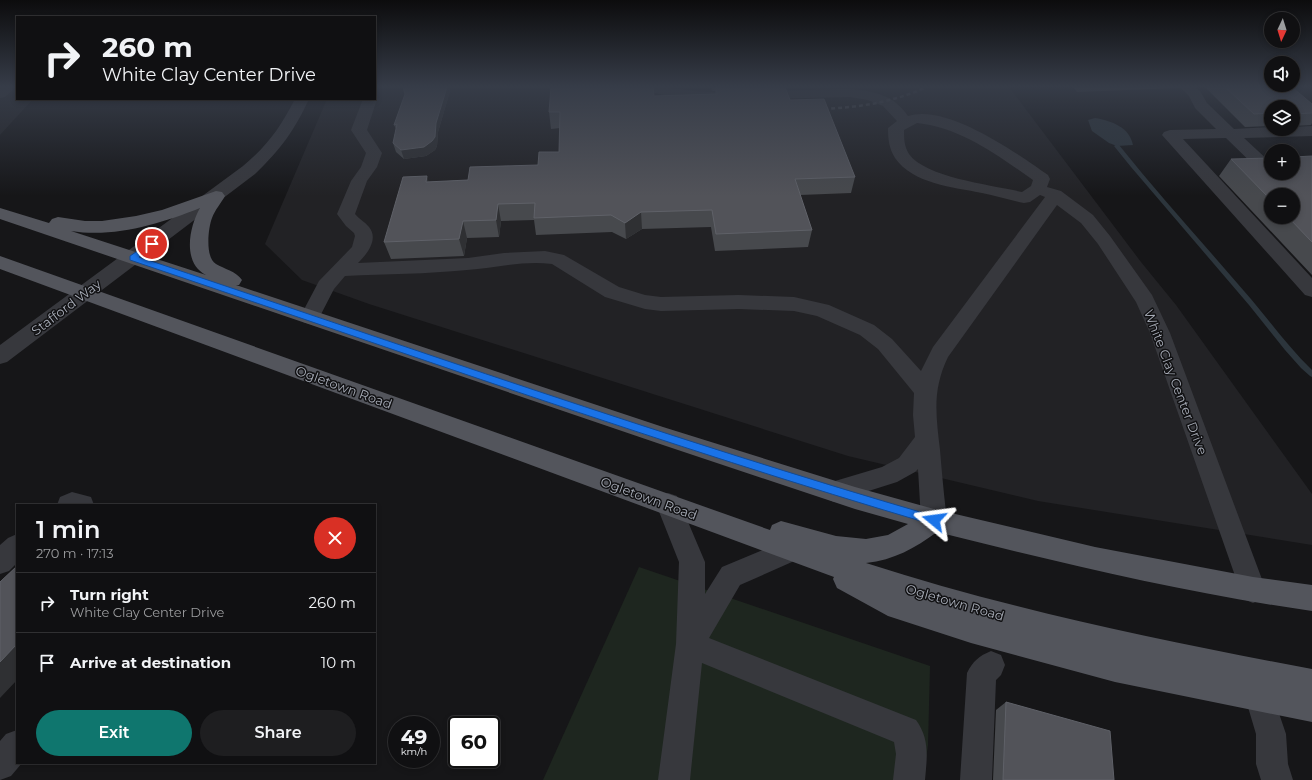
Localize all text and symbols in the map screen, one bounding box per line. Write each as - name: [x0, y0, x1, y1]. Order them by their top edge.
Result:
- north arrow: [1264, 12, 1300, 48]
- map controls: [1264, 12, 1300, 224]
- text: 260 m: [102, 30, 193, 64]
- icon: right: [36, 32, 88, 84]
- button: sound: [1264, 56, 1300, 92]
- text: White Clay Center Drive: [102, 64, 316, 86]
- button: layers: [1264, 100, 1300, 136]
- button: +: [1264, 144, 1300, 180]
- button: −: [1264, 188, 1300, 224]
- pin: [135, 227, 169, 261]
- icon: arrive: [141, 233, 163, 255]
- street label: Stafford Way: [28, 275, 105, 338]
- street label: White Clay Center Drive: [1141, 307, 1211, 457]
- street label: Ogletown Road: [293, 362, 395, 412]
- street label: Ogletown Road: [598, 473, 700, 523]
- position arrow: [913, 499, 955, 541]
- text: 1 min: [36, 515, 100, 544]
- button: close: [314, 517, 356, 559]
- text: 270 m · 17:13: [36, 545, 114, 561]
- street label: Ogletown Road: [904, 580, 1006, 624]
- text: Turn right: [70, 585, 149, 604]
- icon: right: [36, 592, 58, 614]
- text: 260 m: [309, 593, 356, 612]
- text: White Clay Center Drive: [70, 604, 224, 620]
- icon: arrive: [36, 652, 58, 674]
- text: Arrive at destination: [70, 653, 231, 672]
- text: 10 m: [321, 653, 356, 672]
- button: Exit: [36, 710, 192, 756]
- button: Share: [200, 710, 356, 756]
- speed limit sign: 60: [448, 716, 500, 768]
- text: 49: [401, 725, 427, 749]
- text: km/h: [401, 745, 427, 758]

